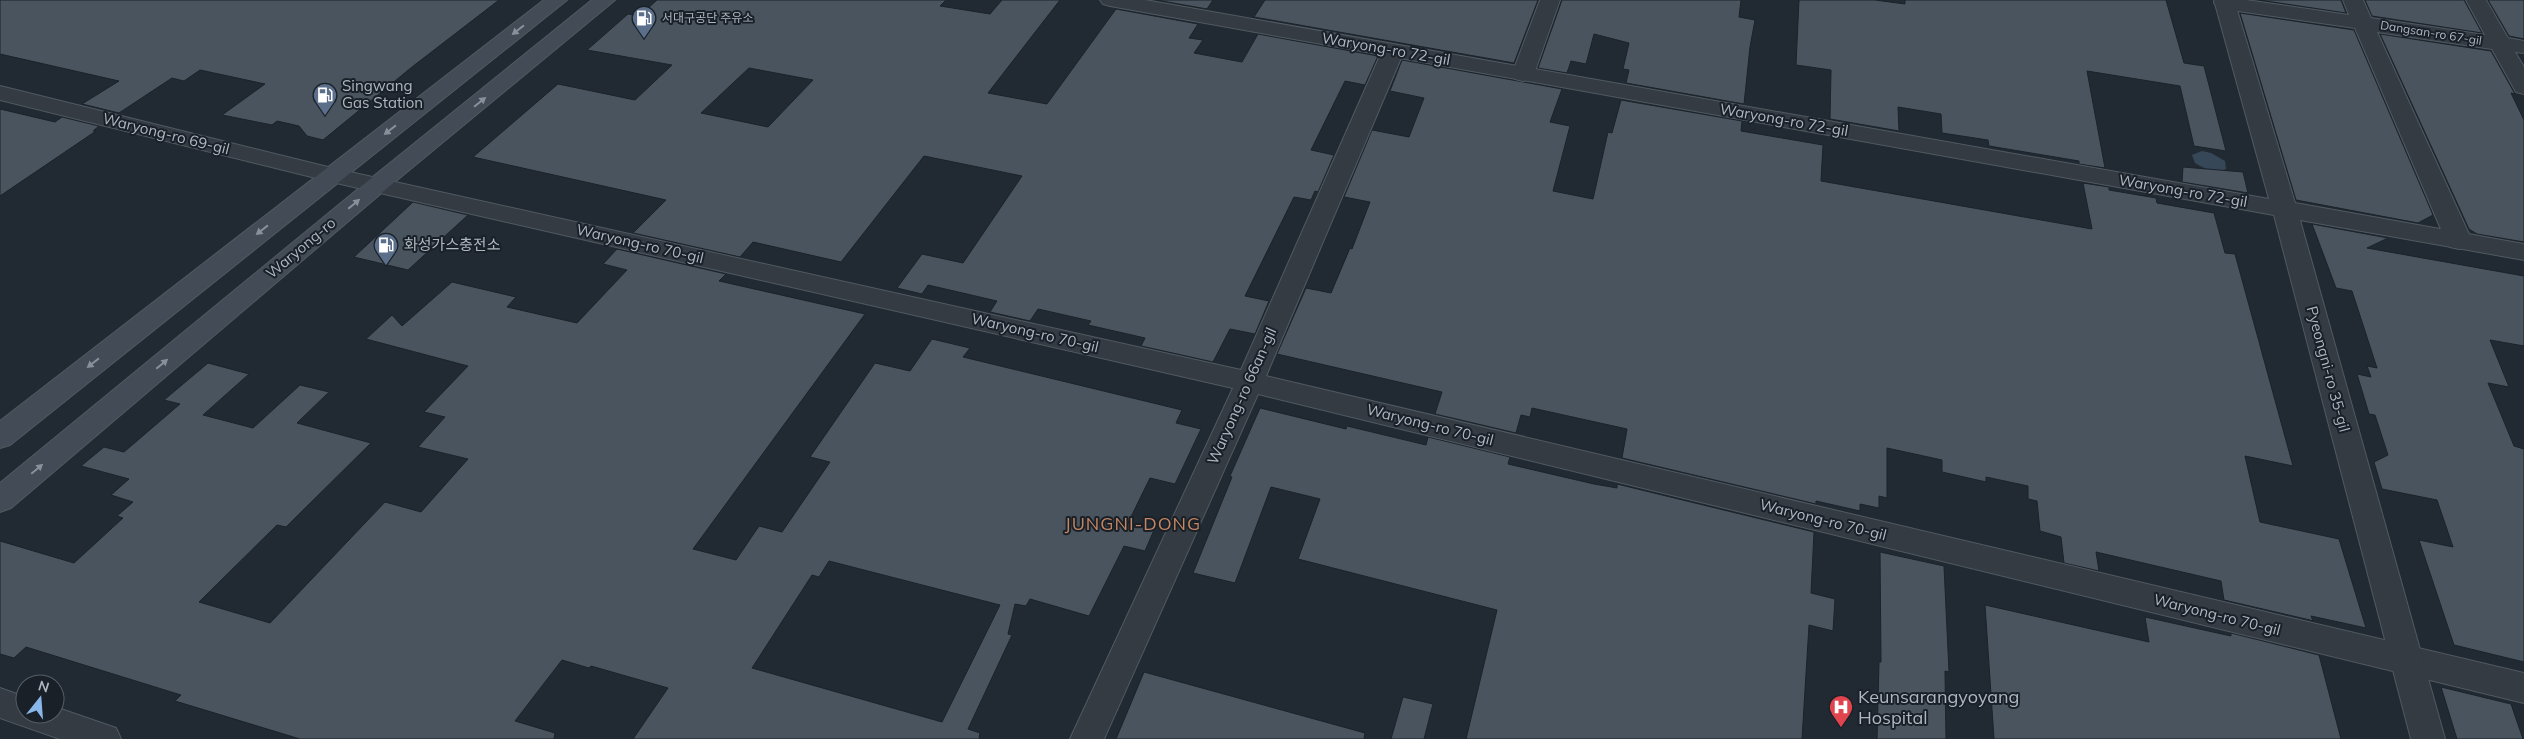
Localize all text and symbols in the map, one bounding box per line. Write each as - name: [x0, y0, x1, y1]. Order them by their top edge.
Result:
- fuel station icon: 서대구공단 주유소: [631, 5, 657, 39]
- place label: 서대구공단 주유소: [662, 10, 753, 25]
- street label: Dangsan-ro 67-gil: [2379, 17, 2483, 48]
- one-way arrow: [511, 25, 525, 35]
- street label: Waryong-ro 72-gil: [1320, 28, 1452, 69]
- place label: Singwang Gas Station: [342, 76, 423, 112]
- fuel station icon: Singwang Gas Station: [312, 82, 338, 116]
- one-way arrow: [473, 96, 486, 107]
- street label: Waryong-ro 72-gil: [1718, 99, 1850, 140]
- street label: Waryong-ro 69-gil: [101, 109, 232, 158]
- one-way arrow: [383, 125, 397, 135]
- street label: Waryong-ro 72-gil: [2117, 170, 2249, 211]
- one-way arrow: [347, 199, 360, 210]
- street label: Waryong-ro: [262, 213, 339, 282]
- street label: Waryong-ro 70-gil: [575, 220, 706, 267]
- one-way arrow: [256, 225, 269, 236]
- fuel station icon: 화성가스충전소: [373, 232, 399, 266]
- place label: 화성가스충전소: [404, 235, 501, 254]
- street label: Pyeongni-ro 35-gil: [2303, 304, 2354, 434]
- street label: Waryong-ro 70-gil: [970, 309, 1101, 356]
- street label: Waryong-ro 66an-gil: [1203, 324, 1280, 467]
- one-way arrow: [87, 358, 100, 369]
- one-way arrow: [155, 359, 168, 370]
- street label: Waryong-ro 70-gil: [1365, 400, 1496, 449]
- one-way arrow: [31, 463, 44, 474]
- street label: Waryong-ro 70-gil: [1758, 495, 1889, 544]
- district label: JUNGNI-DONG: [1065, 512, 1201, 535]
- street label: Waryong-ro 70-gil: [2152, 590, 2283, 639]
- north arrow: [15, 674, 65, 724]
- text: N: [36, 676, 51, 697]
- place label: Keunsarangyoyang Hospital: [1858, 685, 2019, 729]
- hospital icon: Keunsarangyoyang Hospital: [1828, 694, 1854, 728]

